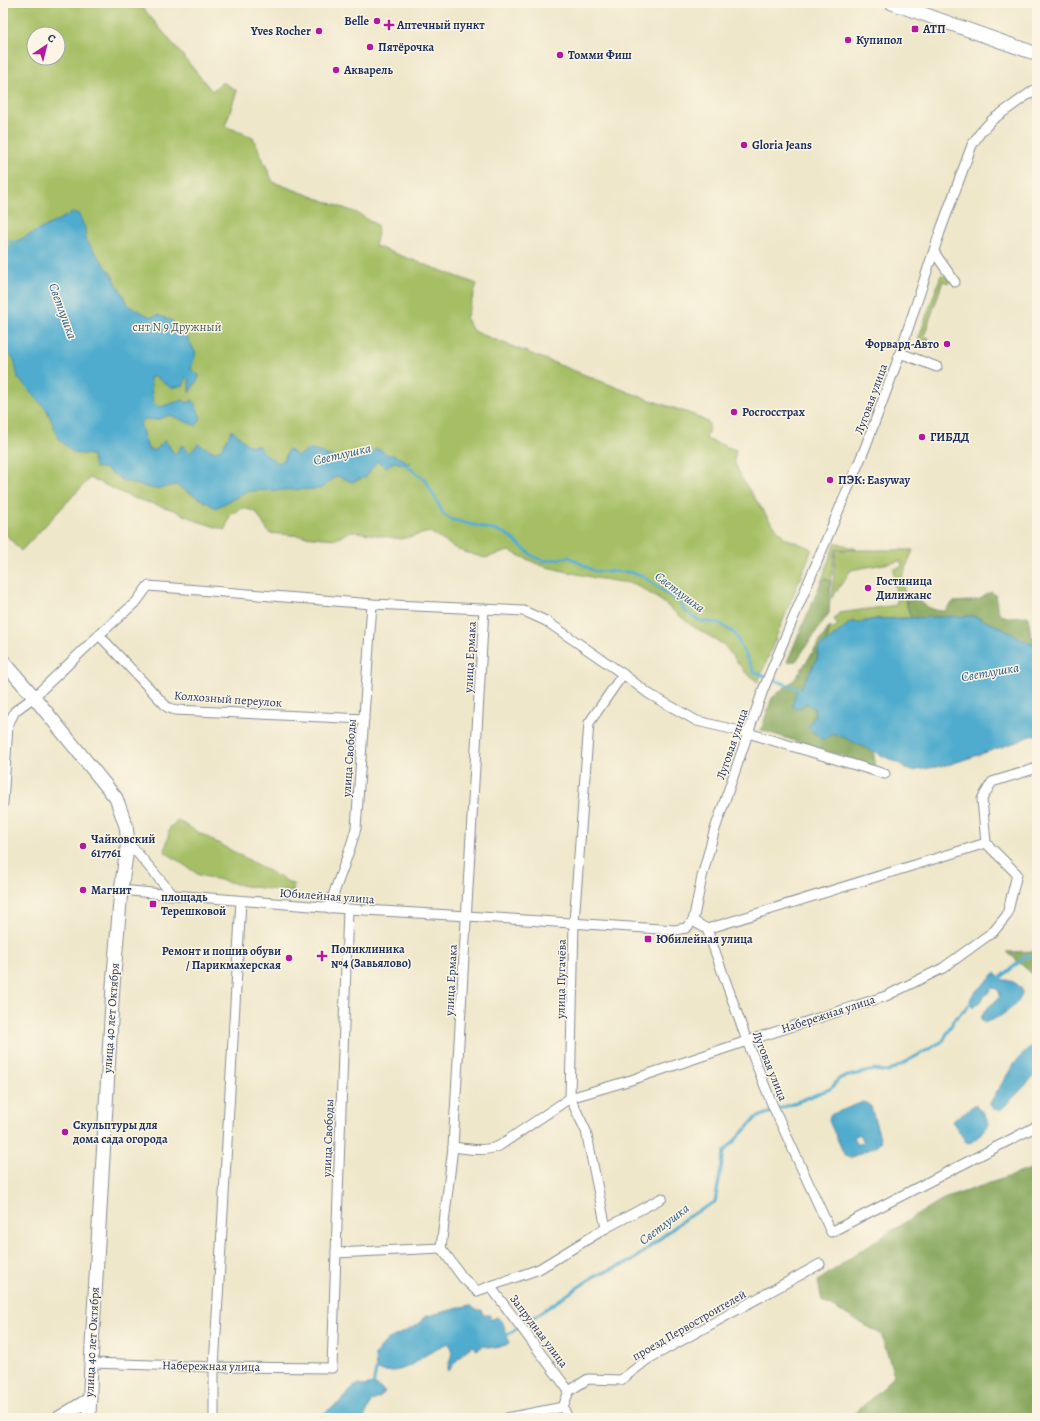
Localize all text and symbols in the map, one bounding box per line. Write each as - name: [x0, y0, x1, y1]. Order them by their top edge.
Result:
- place label: Belle: [344, 13, 369, 29]
- marker: Belle: [372, 16, 382, 26]
- place label: Аптечный пункт: [396, 17, 485, 33]
- marker: Аптечный пункт: [384, 20, 394, 30]
- place label: АТП: [922, 21, 946, 37]
- place label: Yves Rocher: [250, 23, 311, 39]
- marker: АТП: [910, 24, 920, 34]
- north arrow: [26, 26, 66, 66]
- marker: Yves Rocher: [314, 26, 324, 36]
- text: С: [44, 30, 59, 46]
- place label: Купипол: [856, 32, 903, 48]
- marker: Купипол: [843, 35, 853, 45]
- place label: Пятёрочка: [378, 39, 435, 55]
- marker: Пятёрочка: [365, 42, 375, 52]
- place label: Томми Фиш: [568, 47, 632, 63]
- marker: Томми Фиш: [555, 50, 565, 60]
- place label: Акварель: [343, 62, 393, 78]
- marker: Акварель: [331, 65, 341, 75]
- place label: Gloria Jeans: [752, 137, 812, 153]
- marker: Gloria Jeans: [739, 140, 749, 150]
- water label: Светлушка: [45, 281, 81, 341]
- park label: снт N 9 Дружный: [133, 319, 222, 335]
- place label: Форвард-Авто: [865, 336, 939, 352]
- marker: Форвард-Авто: [942, 339, 952, 349]
- street label: Луговая улица: [851, 361, 891, 437]
- place label: Росгосстрах: [742, 404, 806, 420]
- marker: Росгосстрах: [729, 407, 739, 417]
- place label: ГИБДД: [930, 429, 969, 445]
- marker: ГИБДД: [917, 432, 927, 442]
- water label: Светлушка: [312, 439, 372, 469]
- place label: ПЭК: Easyway: [838, 472, 911, 488]
- marker: ПЭК: Easyway: [825, 475, 835, 485]
- water label: Светлушка: [652, 568, 708, 616]
- place label: Гостиница Дилижанс: [876, 573, 932, 603]
- marker: Гостиница Дилижанс: [863, 583, 873, 593]
- street label: улица Ермака: [460, 620, 480, 694]
- water label: Светлушка: [960, 659, 1020, 685]
- street label: Колхозный переулок: [173, 687, 283, 711]
- street label: Луговая улица: [712, 706, 752, 782]
- street label: улица Свободы: [338, 718, 360, 799]
- place label: Чайковский 617761: [91, 831, 155, 861]
- marker: Чайковский 617761: [78, 841, 88, 851]
- place label: Магнит: [91, 882, 132, 898]
- marker: Магнит: [78, 885, 88, 895]
- street label: Юбилейная улица: [279, 885, 375, 907]
- place label: площадь Терешковой: [161, 889, 226, 919]
- marker: площадь Терешковой: [148, 899, 158, 909]
- place label: Юбилейная улица: [656, 931, 753, 947]
- marker: Юбилейная улица: [643, 934, 653, 944]
- street label: улица Пугачёва: [552, 939, 570, 1020]
- place label: Поликлиника №4 (Завьялово): [331, 941, 411, 971]
- place label: Ремонт и пошив обуви / Парикмахерская: [162, 943, 281, 973]
- street label: улица Ермака: [441, 943, 461, 1017]
- marker: Поликлиника №4 (Завьялово): [316, 950, 328, 962]
- marker: Ремонт и пошив обуви / Парикмахерская: [284, 953, 294, 963]
- street label: улица 40 лет Октября: [99, 962, 123, 1075]
- street label: Набережная улица: [779, 991, 878, 1037]
- street label: Луговая улица: [749, 1029, 791, 1104]
- street label: улица Свободы: [319, 1099, 337, 1178]
- place label: Скульптуры для дома сада огорода: [72, 1117, 168, 1147]
- marker: Скульптуры для дома сада огорода: [60, 1127, 70, 1137]
- water label: Светлушка: [636, 1200, 692, 1248]
- street label: улица 40 лет Октября: [81, 1286, 103, 1398]
- street label: проезд Первостроителей: [629, 1286, 749, 1364]
- street label: Запрудная улица: [506, 1291, 572, 1371]
- street label: Набережная улица: [162, 1357, 261, 1375]

